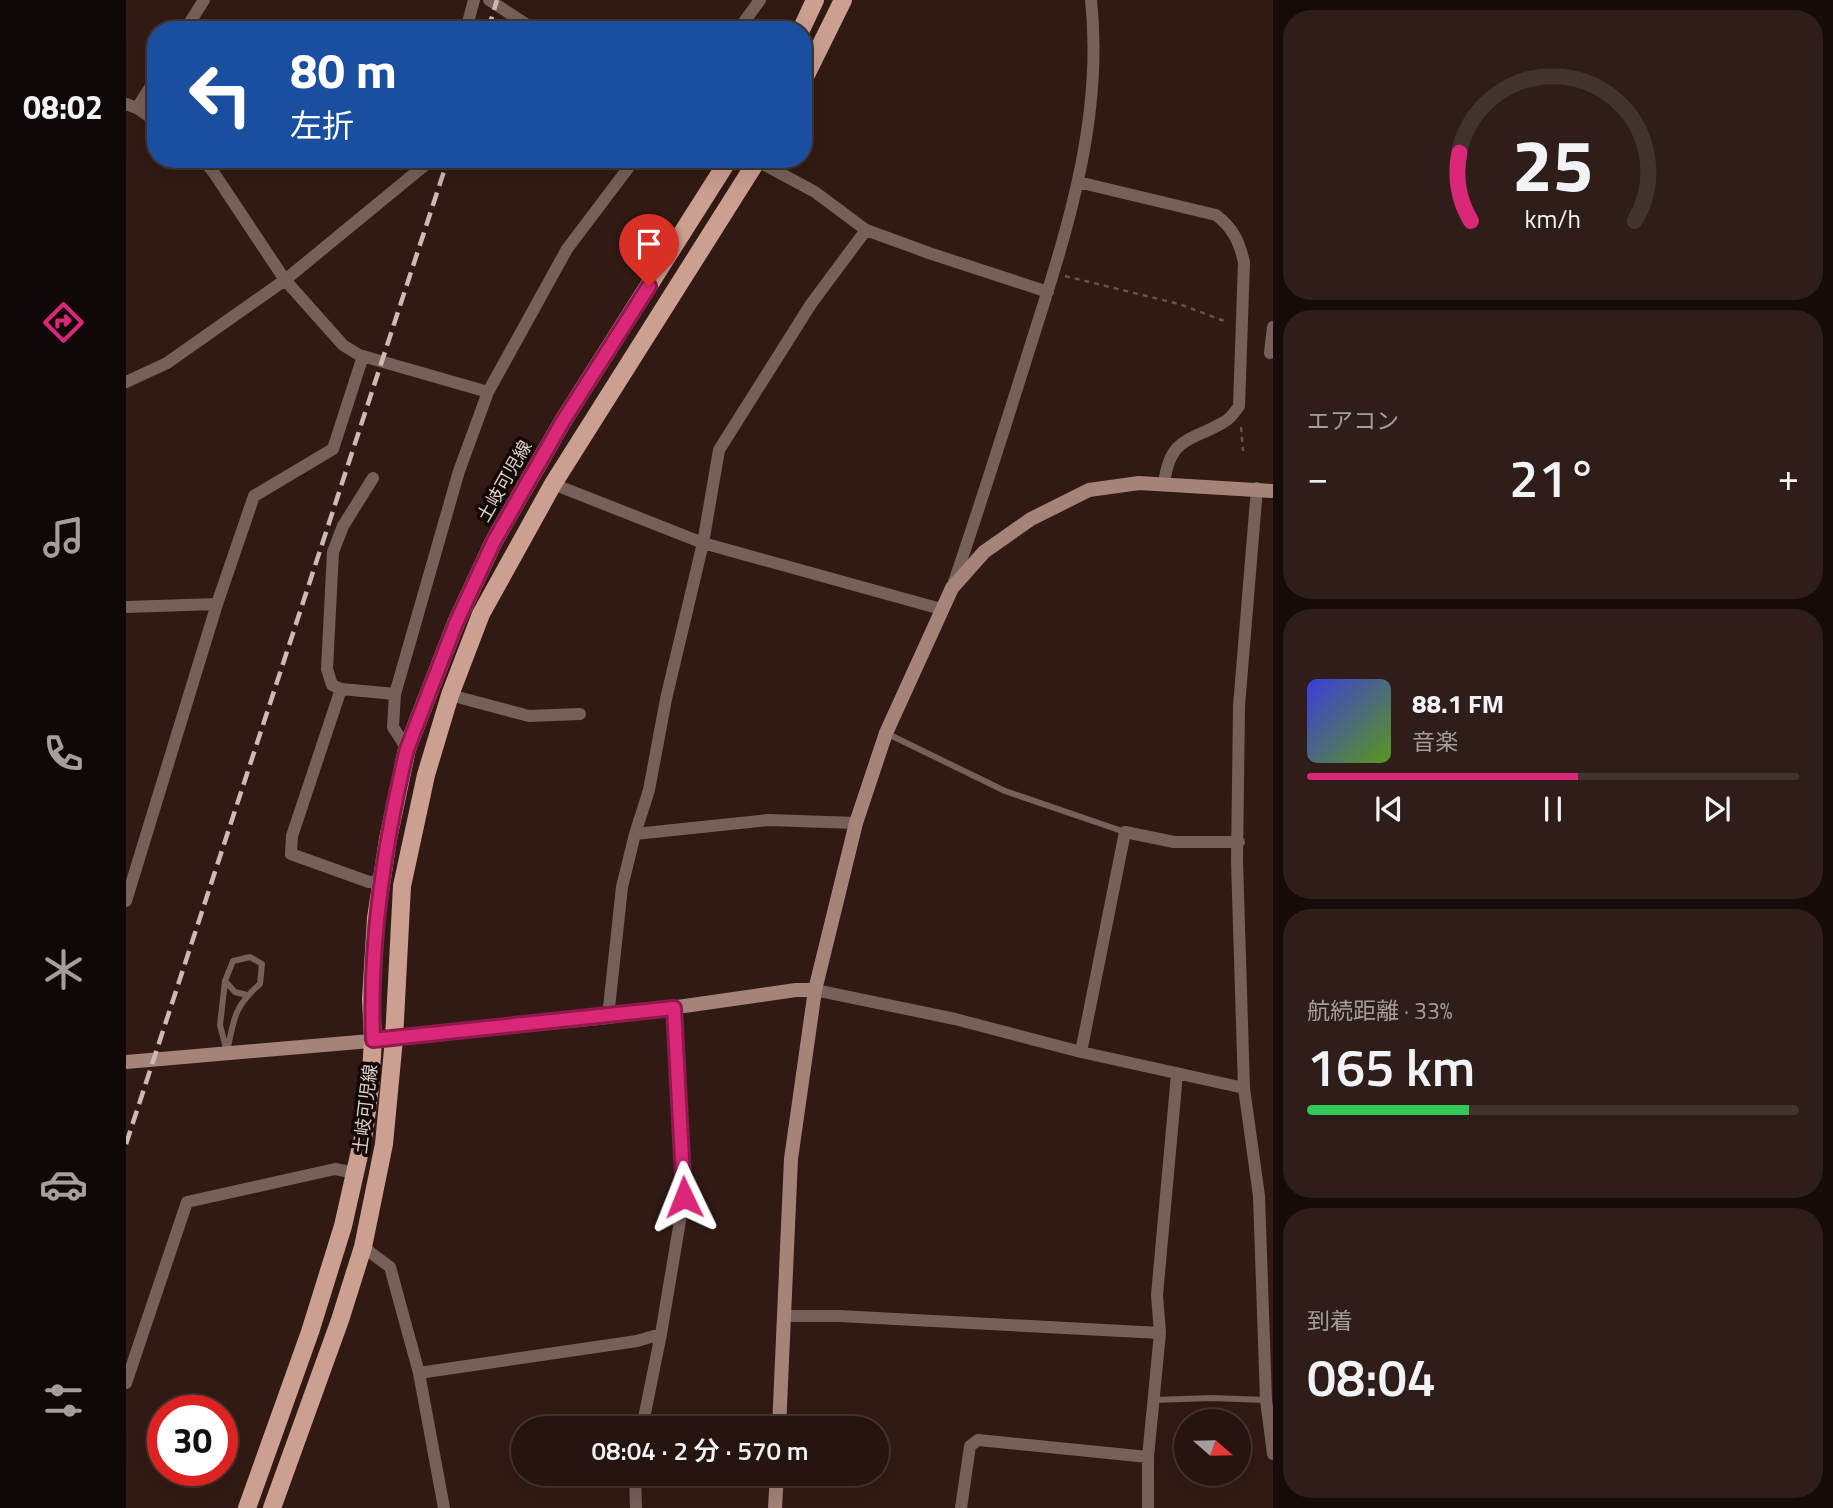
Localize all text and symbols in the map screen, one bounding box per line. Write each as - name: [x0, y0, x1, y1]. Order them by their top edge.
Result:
- text: 80 m: [290, 32, 397, 107]
- icon: left: [175, 49, 266, 140]
- text: 08:02: [23, 83, 103, 131]
- text: 左折: [290, 101, 354, 149]
- text: 25: [1512, 109, 1594, 219]
- text: km/h: [1525, 200, 1581, 238]
- pin: [619, 214, 679, 286]
- icon: arrive: [630, 225, 668, 263]
- icon: directions: [39, 298, 88, 347]
- text: エアコン: [1307, 403, 1399, 438]
- street label: 土岐可児線: [470, 435, 538, 527]
- text: 21°: [1509, 438, 1597, 517]
- text: −: [1307, 448, 1328, 506]
- text: +: [1778, 448, 1799, 506]
- icon: music: [39, 513, 88, 562]
- text: 88.1 FM: [1412, 684, 1504, 723]
- text: 音楽: [1412, 724, 1458, 759]
- icon: phone: [39, 729, 88, 778]
- icon: previous: [1370, 790, 1408, 828]
- icon: pause: [1534, 790, 1572, 828]
- icon: next: [1698, 790, 1736, 828]
- icon: climate: [39, 945, 88, 994]
- text: 航続距離 · 33%: [1307, 993, 1453, 1028]
- text: 165 km: [1307, 1027, 1475, 1106]
- street label: 土岐可児線: [346, 1063, 384, 1155]
- icon: car: [39, 1160, 88, 1209]
- position arrow: [647, 1160, 721, 1234]
- text: 到着: [1307, 1303, 1353, 1338]
- text: 08:04: [1307, 1337, 1436, 1416]
- icon: filters: [39, 1376, 88, 1425]
- speed limit sign: 30: [147, 1395, 238, 1486]
- north arrow: [1174, 1409, 1251, 1486]
- map controls: [1174, 1409, 1251, 1486]
- text: 08:04 · 2 分 · 570 m: [591, 1431, 809, 1470]

